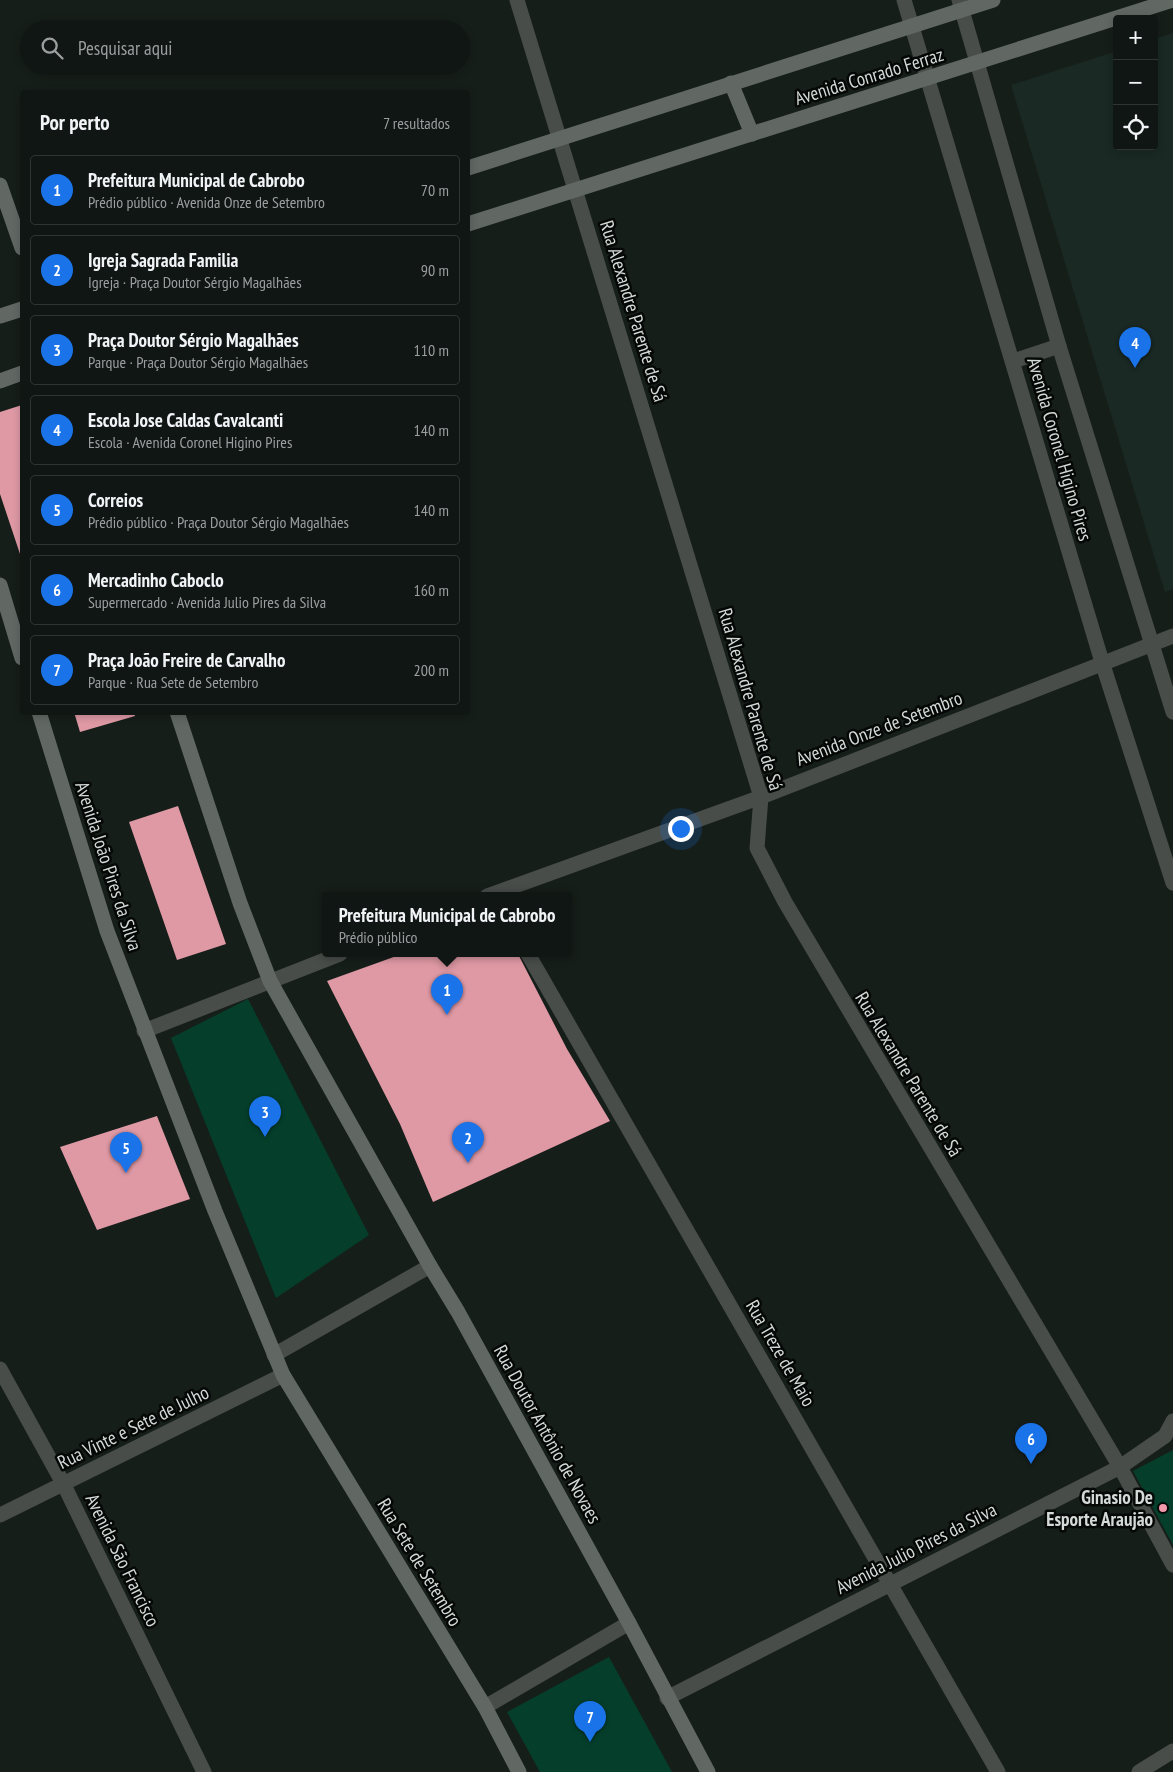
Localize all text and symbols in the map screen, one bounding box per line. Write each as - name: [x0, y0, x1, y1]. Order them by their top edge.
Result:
- map controls: [1113, 15, 1158, 150]
- button: +: [1113, 15, 1158, 60]
- search box: [20, 20, 470, 75]
- icon: search: [38, 34, 66, 62]
- text: Pesquisar aqui: [78, 36, 172, 60]
- street label: Avenida Conrado Ferraz: [792, 42, 947, 110]
- button: −: [1113, 60, 1158, 105]
- button: locate: [1113, 105, 1158, 150]
- text: Por perto: [40, 109, 110, 136]
- text: 7 resultados: [383, 113, 450, 133]
- text: Prefeitura Municipal de Cabrobo: [88, 168, 305, 192]
- text: 1: [53, 180, 61, 200]
- text: 70 m: [421, 180, 449, 200]
- text: Prédio público · Avenida Onze de Setembro: [88, 192, 325, 212]
- street label: Rua Alexandre Parente de Sá: [595, 217, 673, 405]
- text: Igreja Sagrada Familia: [88, 248, 238, 272]
- text: 2: [53, 260, 61, 280]
- text: 90 m: [421, 260, 449, 280]
- text: Igreja · Praça Doutor Sérgio Magalhães: [88, 272, 302, 292]
- pin: 4: [1119, 327, 1151, 368]
- text: Praça Doutor Sérgio Magalhães: [88, 328, 299, 352]
- text: 3: [53, 340, 61, 360]
- text: 110 m: [414, 340, 449, 360]
- text: Parque · Praça Doutor Sérgio Magalhães: [88, 352, 308, 372]
- street label: Avenida Coronel Higino Pires: [1022, 354, 1098, 544]
- text: Escola Jose Caldas Cavalcanti: [88, 408, 283, 432]
- text: 4: [53, 420, 61, 440]
- text: 140 m: [414, 420, 449, 440]
- text: Escola · Avenida Coronel Higino Pires: [88, 432, 292, 452]
- text: Correios: [88, 488, 143, 512]
- text: 5: [53, 500, 61, 520]
- text: 140 m: [414, 500, 449, 520]
- text: Prédio público · Praça Doutor Sérgio Magalhães: [88, 512, 349, 532]
- text: Mercadinho Caboclo: [88, 568, 224, 592]
- text: 6: [53, 580, 61, 600]
- text: 160 m: [414, 580, 449, 600]
- text: Supermercado · Avenida Julio Pires da Silva: [88, 592, 326, 612]
- street label: Rua Alexandre Parente de Sá: [714, 605, 788, 793]
- text: Praça João Freire de Carvalho: [88, 648, 285, 672]
- text: 7: [53, 660, 61, 680]
- text: 200 m: [414, 660, 449, 680]
- text: Parque · Rua Sete de Setembro: [88, 672, 258, 692]
- street label: Avenida Onze de Setembro: [792, 685, 966, 771]
- street label: Avenida João Pires da Silva: [70, 778, 148, 954]
- your location: [668, 816, 694, 842]
- popup: [322, 892, 572, 957]
- text: Prefeitura Municipal de Cabrobo: [339, 903, 555, 927]
- text: Prédio público: [339, 927, 418, 947]
- pin: 1: [431, 974, 463, 1015]
- street label: Rua Alexandre Parente de Sá: [850, 987, 968, 1161]
- pin: 3: [249, 1096, 281, 1137]
- pin: 2: [452, 1122, 484, 1163]
- pin: 5: [110, 1132, 142, 1173]
- street label: Rua Treze de Maio: [741, 1296, 821, 1410]
- street label: Rua Doutor Antônio de Novaes: [489, 1341, 607, 1527]
- street label: Rua Vinte e Sete de Julho: [53, 1380, 213, 1474]
- pin: 6: [1015, 1423, 1047, 1464]
- place label: Ginasio De Esporte Araujão: [1046, 1485, 1153, 1531]
- street label: Avenida São Francisco: [80, 1490, 166, 1630]
- street label: Rua Sete de Setembro: [372, 1494, 468, 1630]
- street label: Avenida Julio Pires da Silva: [832, 1497, 1000, 1599]
- marker: Ginasio De Esporte Araujão: [1157, 1502, 1169, 1514]
- pin: 7: [574, 1701, 606, 1742]

